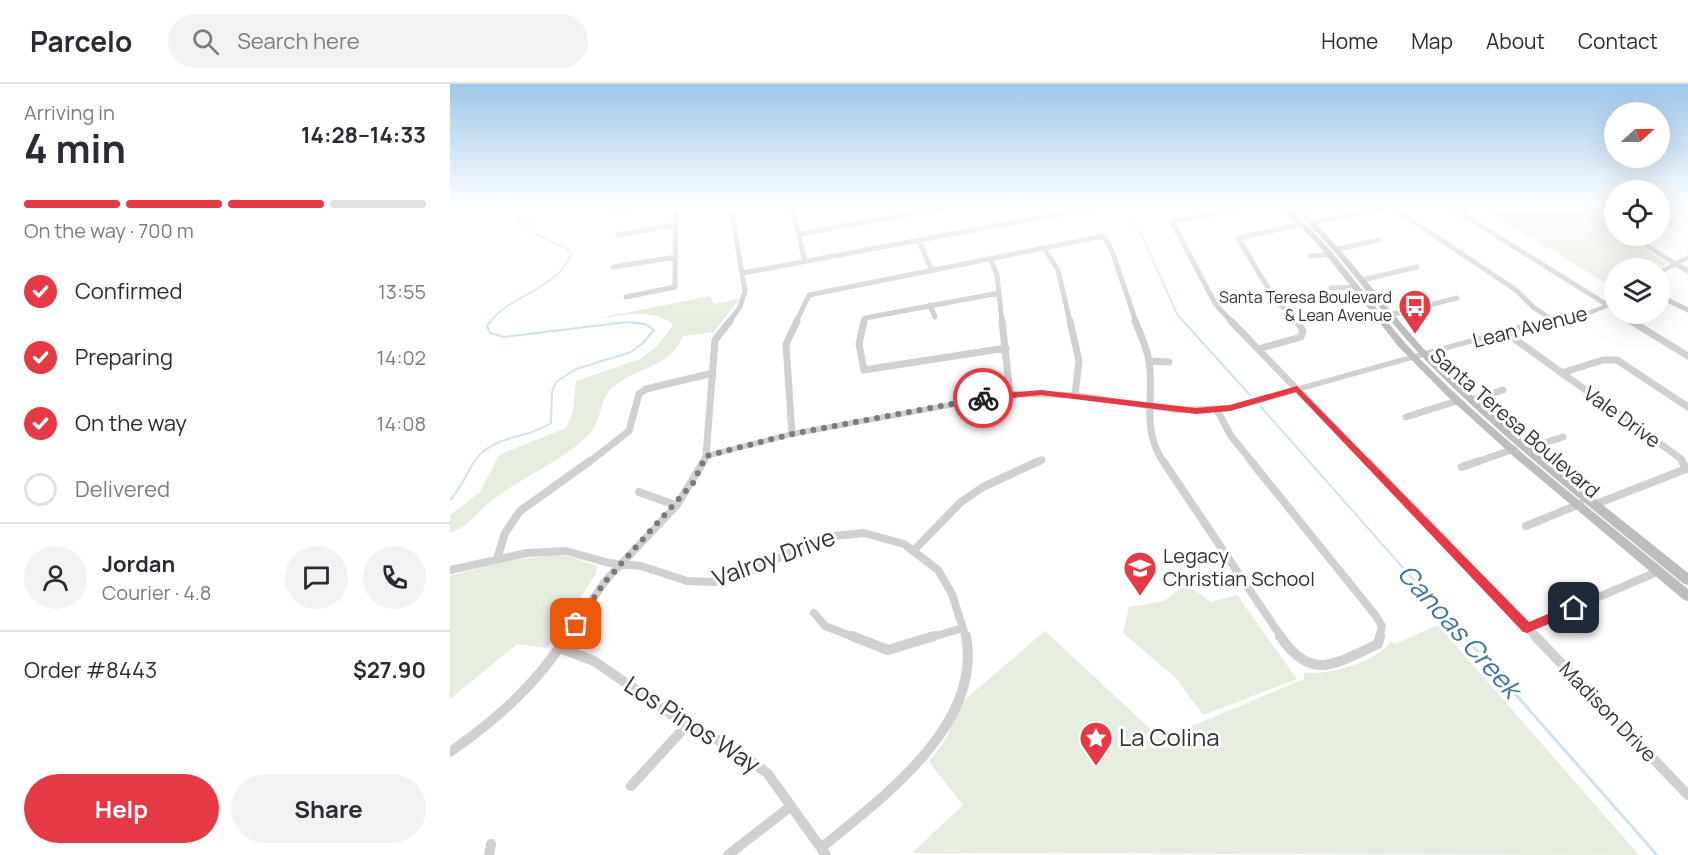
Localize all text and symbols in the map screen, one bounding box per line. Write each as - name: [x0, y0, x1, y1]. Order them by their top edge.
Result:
- search box: [168, 14, 588, 68]
- text: Parcelo: [30, 22, 132, 60]
- icon: search: [189, 25, 222, 58]
- text: Search here: [237, 26, 360, 56]
- text: Home: [1321, 27, 1378, 55]
- text: Map: [1411, 27, 1453, 55]
- text: About: [1486, 27, 1545, 55]
- text: Contact: [1578, 27, 1658, 55]
- text: Arriving in: [24, 99, 115, 126]
- north arrow: [1604, 102, 1670, 168]
- map controls: [1604, 102, 1670, 324]
- text: 14:28–14:33: [301, 120, 426, 150]
- text: 4 min: [24, 121, 126, 175]
- button: locate: [1604, 180, 1670, 246]
- text: On the way · 700 m: [24, 217, 194, 244]
- button: layers: [1604, 258, 1670, 324]
- icon: check: [24, 275, 57, 308]
- text: Confirmed: [75, 276, 183, 306]
- text: 13:55: [378, 278, 426, 305]
- place label: Santa Teresa Boulevard & Lean Avenue: [1219, 286, 1392, 326]
- bus stop icon: Santa Teresa Boulevard & Lean Avenue: [1397, 288, 1433, 335]
- street label: Lean Avenue: [1470, 299, 1590, 354]
- icon: check: [24, 341, 57, 374]
- text: Preparing: [75, 342, 173, 372]
- street label: Santa Teresa Boulevard: [1425, 342, 1606, 504]
- text: 14:02: [377, 344, 426, 371]
- courier: [953, 368, 1013, 428]
- street label: Vale Drive: [1578, 379, 1666, 454]
- icon: bike: [967, 382, 1000, 415]
- icon: check: [24, 407, 57, 440]
- text: On the way: [75, 408, 187, 438]
- text: 14:08: [377, 410, 426, 437]
- text: Delivered: [75, 474, 170, 504]
- street label: Valroy Drive: [708, 519, 839, 594]
- place label: Legacy Christian School: [1163, 542, 1315, 592]
- button: person: [24, 546, 87, 609]
- button: chat: [285, 546, 348, 609]
- button: phone: [363, 546, 426, 609]
- text: Jordan: [102, 549, 175, 579]
- school or university icon: Legacy Christian School: [1122, 550, 1158, 597]
- water label: Canoas Creek: [1390, 556, 1532, 708]
- text: Courier · 4.8: [102, 579, 211, 606]
- pin: [1548, 582, 1599, 633]
- icon: home: [1557, 591, 1590, 624]
- pin: [550, 598, 601, 649]
- icon: bag: [559, 607, 592, 640]
- text: Order #8443: [24, 655, 157, 685]
- text: $27.90: [353, 655, 426, 685]
- street label: Madison Drive: [1554, 656, 1663, 768]
- street label: Los Pinos Way: [618, 667, 768, 780]
- place icon: La Colina: [1078, 720, 1114, 767]
- place label: La Colina: [1119, 720, 1220, 753]
- button: Help: [24, 774, 219, 843]
- button: Share: [231, 774, 426, 843]

